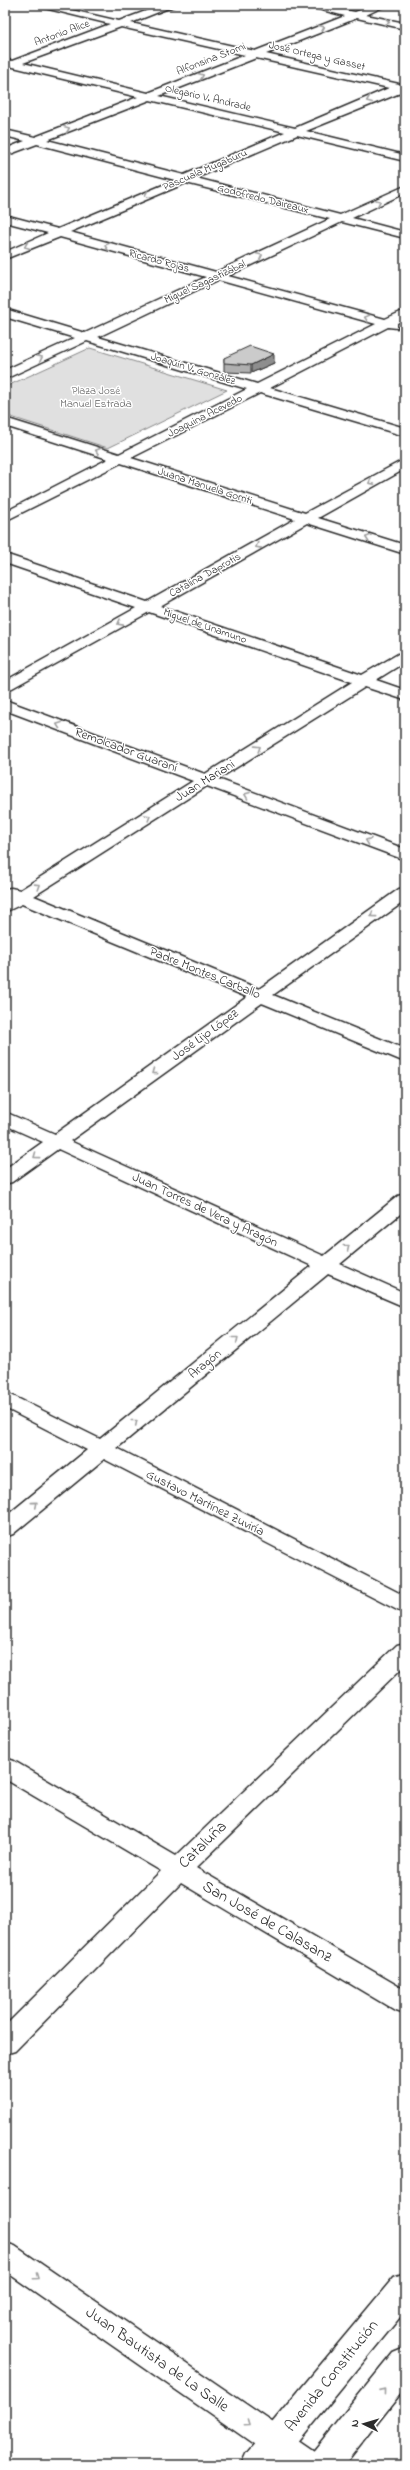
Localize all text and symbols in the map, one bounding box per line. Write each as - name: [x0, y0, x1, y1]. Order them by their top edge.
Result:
- street label: Antonio Alice: [32, 16, 92, 50]
- one-way arrow: [384, 17, 391, 26]
- one-way arrow: [319, 25, 326, 33]
- street label: José Ortega y Gasset: [267, 37, 367, 76]
- street label: Alfonsina Storni: [174, 38, 248, 80]
- one-way arrow: [198, 72, 205, 80]
- street label: Olegario V. Andrade: [163, 80, 253, 117]
- one-way arrow: [366, 95, 374, 103]
- one-way arrow: [64, 125, 71, 133]
- street label: Pascuala Mugaburu: [160, 145, 250, 196]
- street label: Godofredo Daireaux: [216, 180, 310, 218]
- one-way arrow: [143, 190, 151, 198]
- one-way arrow: [374, 199, 381, 207]
- one-way arrow: [24, 241, 31, 249]
- one-way arrow: [104, 243, 110, 251]
- street label: Ricardo Rojas: [127, 245, 192, 277]
- one-way arrow: [256, 253, 263, 261]
- street label: Miguel Sagastizábal: [162, 256, 249, 309]
- one-way arrow: [364, 314, 371, 323]
- street label: Joaquín V. González: [149, 349, 238, 390]
- one-way arrow: [36, 355, 44, 363]
- park label: Plaza José Manuel Estrada: [60, 383, 132, 412]
- street label: Joaquina Acevedo: [165, 390, 245, 442]
- one-way arrow: [94, 447, 101, 456]
- street label: Juana Manuela Gorriti: [156, 463, 254, 509]
- one-way arrow: [368, 478, 375, 485]
- one-way arrow: [365, 534, 372, 543]
- one-way arrow: [254, 541, 262, 548]
- street label: Catalina Daprotis: [166, 548, 244, 601]
- street label: Miguel de Unamuno: [161, 604, 249, 649]
- one-way arrow: [117, 618, 124, 626]
- one-way arrow: [56, 722, 63, 730]
- street label: Remolcador Guaraní: [72, 723, 180, 777]
- one-way arrow: [254, 745, 261, 752]
- street label: Juan Mariani: [171, 755, 239, 807]
- one-way arrow: [243, 792, 250, 800]
- one-way arrow: [144, 814, 151, 822]
- one-way arrow: [365, 837, 372, 846]
- one-way arrow: [34, 883, 41, 891]
- one-way arrow: [371, 910, 378, 917]
- street label: Padre Montes Carballo: [147, 942, 264, 1004]
- street label: José Lijo López: [168, 1004, 243, 1066]
- one-way arrow: [151, 1067, 158, 1074]
- one-way arrow: [34, 1151, 41, 1158]
- street label: Juan Torres de Vera y Aragón: [128, 1168, 281, 1253]
- one-way arrow: [342, 1245, 349, 1252]
- one-way arrow: [231, 1336, 238, 1343]
- street label: Aragón: [184, 1345, 226, 1384]
- one-way arrow: [131, 1419, 138, 1426]
- street label: Gustavo Martínez Zuviría: [142, 1465, 268, 1541]
- one-way arrow: [30, 1502, 38, 1509]
- street label: Cataluña: [173, 1816, 233, 1874]
- street label: San José de Calasanz: [198, 1875, 337, 1969]
- one-way arrow: [33, 2272, 40, 2280]
- street label: Juan Bautista de La Salle: [80, 2301, 234, 2419]
- street label: Avenida Constitución: [279, 2315, 385, 2437]
- one-way arrow: [378, 2389, 385, 2396]
- north arrow: [344, 2404, 384, 2444]
- one-way arrow: [243, 2418, 250, 2425]
- text: N: [347, 2419, 363, 2428]

